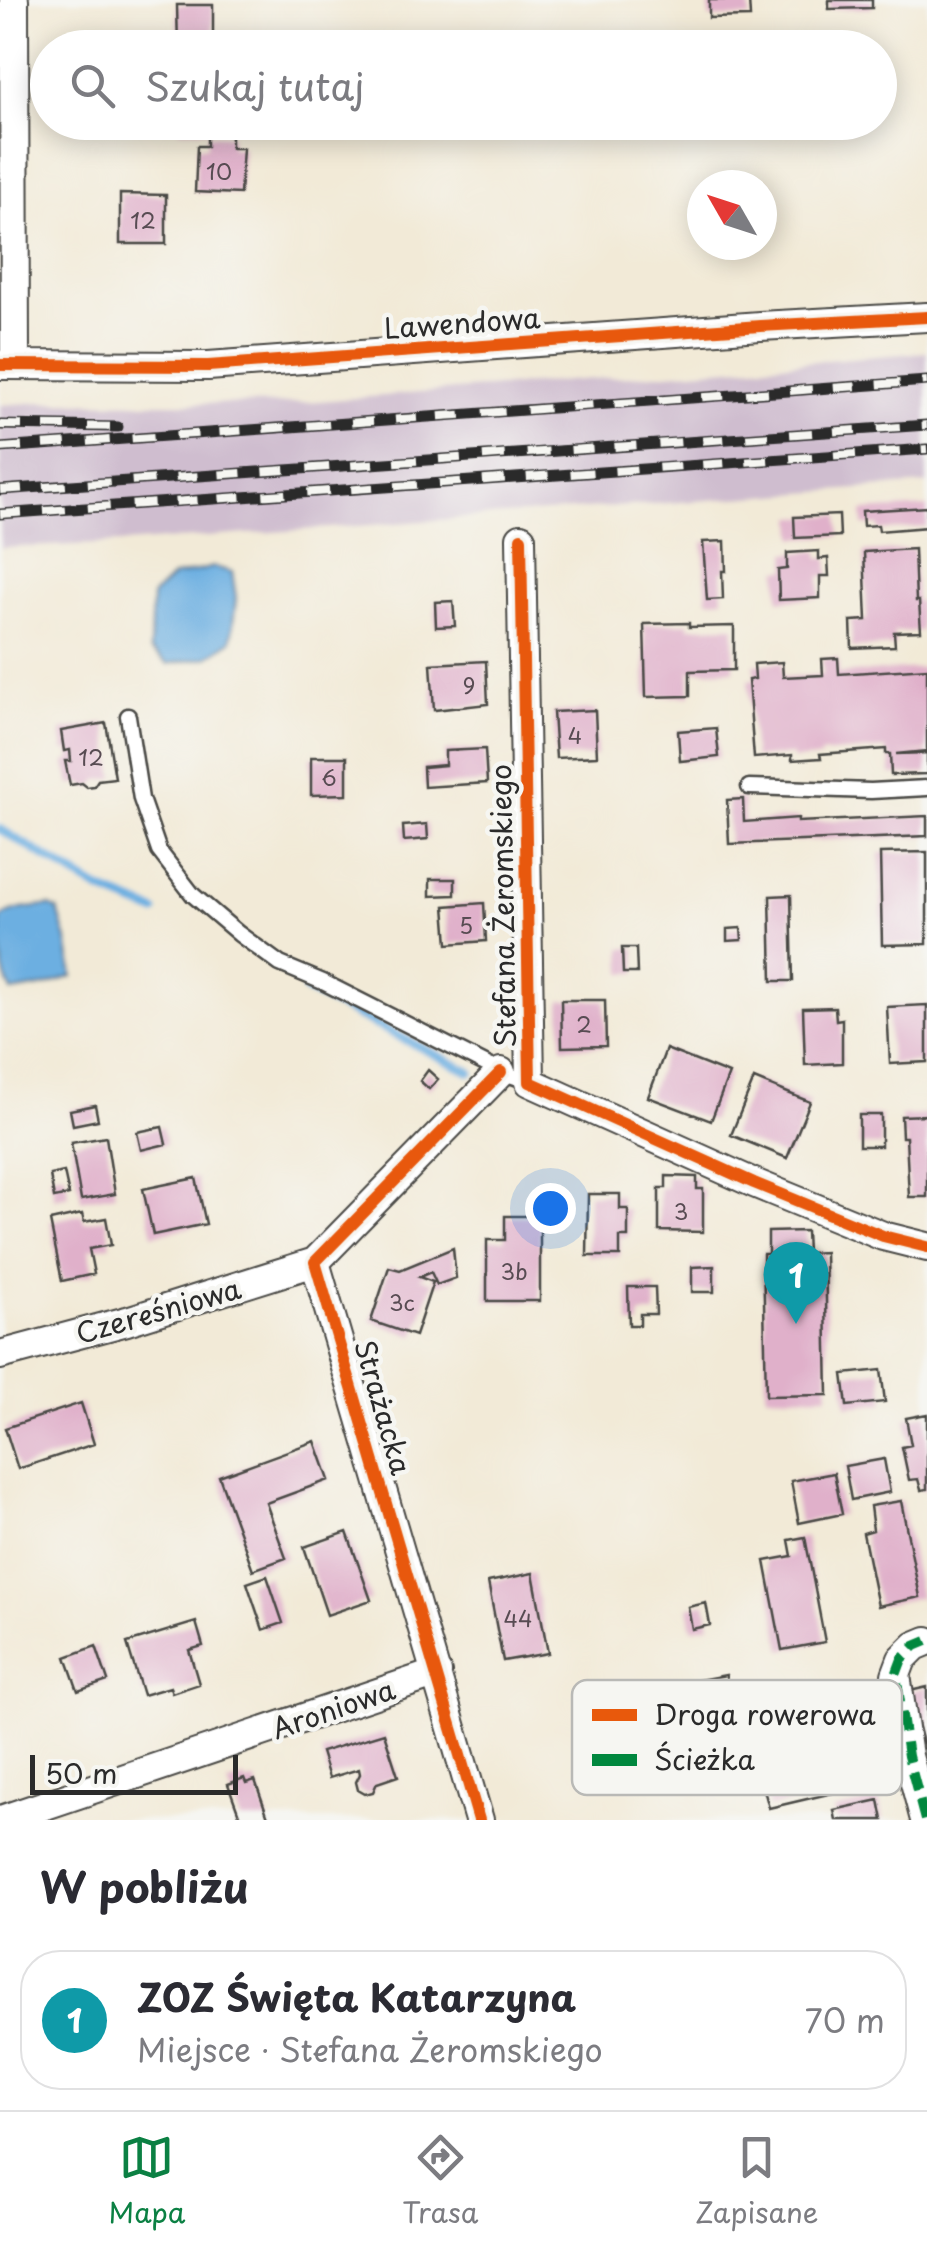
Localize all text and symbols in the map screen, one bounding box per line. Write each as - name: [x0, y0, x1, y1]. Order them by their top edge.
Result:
- search box: [30, 30, 897, 140]
- text: Szukaj tutaj: [145, 57, 364, 114]
- icon: search: [65, 58, 120, 113]
- house number: 10: [206, 154, 232, 187]
- north arrow: [687, 170, 777, 260]
- house number: 12: [130, 203, 156, 236]
- street label: Lawendowa: [383, 295, 542, 349]
- house number: 9: [463, 668, 475, 701]
- house number: 4: [568, 718, 582, 751]
- house number: 12: [78, 740, 104, 773]
- house number: 6: [321, 760, 337, 793]
- street label: Stefana Żeromskiego: [478, 764, 526, 1048]
- house number: 5: [459, 908, 473, 941]
- house number: 2: [576, 1007, 592, 1040]
- your location: [525, 1183, 576, 1234]
- house number: 3: [674, 1194, 688, 1227]
- pin: 1: [764, 1242, 828, 1324]
- house number: 3b: [500, 1254, 528, 1287]
- street label: Czereśniowa: [70, 1266, 246, 1354]
- house number: 3c: [389, 1285, 415, 1318]
- street label: Strażacka: [344, 1334, 424, 1480]
- house number: 44: [503, 1601, 533, 1634]
- street label: Aroniowa: [266, 1667, 401, 1749]
- legend: [572, 1680, 902, 1795]
- text: Droga rowerowa: [654, 1692, 876, 1735]
- text: Ścieżka: [654, 1737, 756, 1780]
- scale bar: [30, 1750, 238, 1794]
- text: 50 m: [45, 1751, 118, 1794]
- text: W pobliżu: [40, 1854, 249, 1917]
- text: ZOZ Święta Katarzyna: [137, 1968, 576, 2025]
- text: 1: [67, 1996, 82, 2044]
- text: 70 m: [805, 1996, 885, 2044]
- text: Miejsce · Stefana Żeromskiego: [137, 2025, 603, 2073]
- tab: Mapa: [108, 2130, 185, 2233]
- tab: Trasa: [402, 2130, 478, 2233]
- tab: Zapisane: [695, 2130, 819, 2233]

